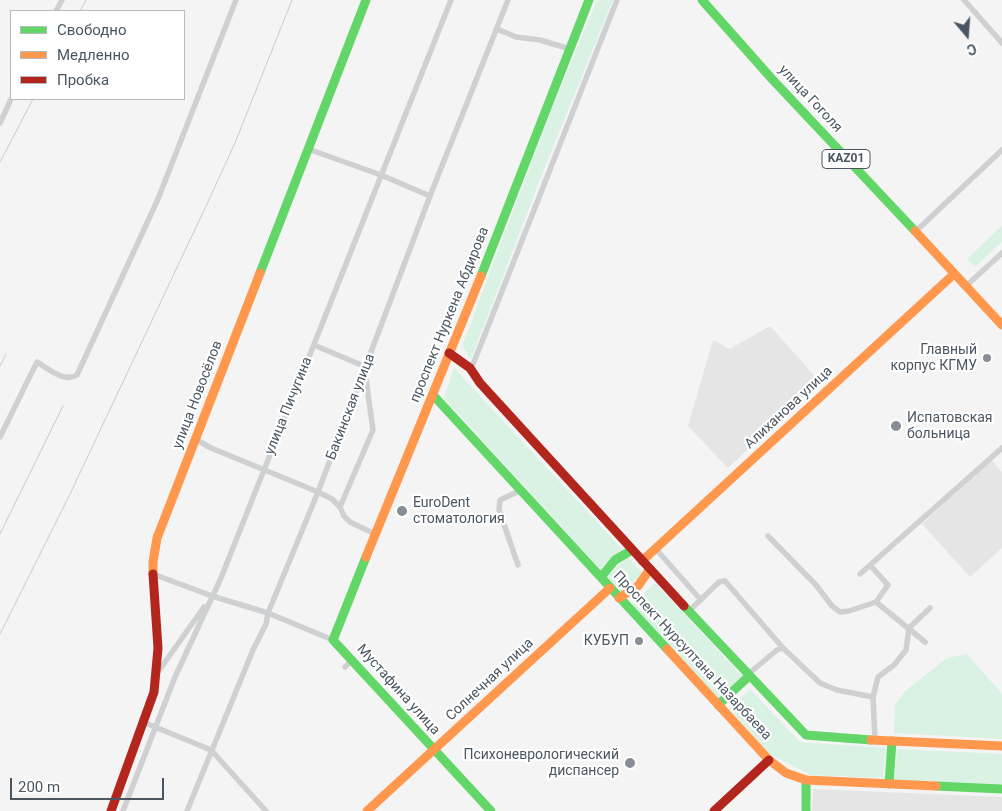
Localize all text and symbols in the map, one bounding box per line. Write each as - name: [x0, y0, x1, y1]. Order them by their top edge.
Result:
- legend: [10, 10, 185, 100]
- north arrow: [942, 10, 992, 60]
- text: Свободно: [57, 21, 126, 39]
- text: С: [965, 40, 978, 58]
- text: Медленно: [57, 46, 130, 64]
- street label: улица Гоголя: [775, 62, 845, 136]
- text: Пробка: [57, 71, 109, 89]
- road number: KАZ01: [822, 150, 870, 168]
- street label: проспект Нуркена Абдирова: [407, 225, 493, 405]
- street label: улица Новосёлов: [170, 338, 226, 452]
- place label: Главный корпус КГМУ: [891, 342, 977, 374]
- street label: Бакинская улица: [323, 352, 379, 462]
- marker: Главный корпус КГМУ: [981, 352, 993, 364]
- street label: улица Пичугина: [262, 355, 316, 457]
- street label: Алиханова улица: [742, 363, 836, 453]
- place label: Испатовская больница: [907, 410, 993, 442]
- marker: Испатовская больница: [889, 419, 903, 433]
- place label: EuroDent стоматология: [413, 495, 505, 528]
- marker: EuroDent стоматология: [395, 504, 409, 518]
- street label: Проспект Нурсултана Назарбаева: [609, 568, 775, 744]
- place label: КУБУП: [584, 633, 629, 649]
- street label: Солнечная улица: [443, 635, 537, 725]
- marker: КУБУП: [633, 635, 645, 647]
- street label: Мустафина улица: [353, 641, 443, 739]
- place label: Психоневрологический диспансер: [463, 747, 619, 780]
- marker: Психоневрологический диспансер: [623, 756, 637, 770]
- scale bar: [12, 768, 166, 800]
- text: 200 m: [18, 778, 60, 796]

